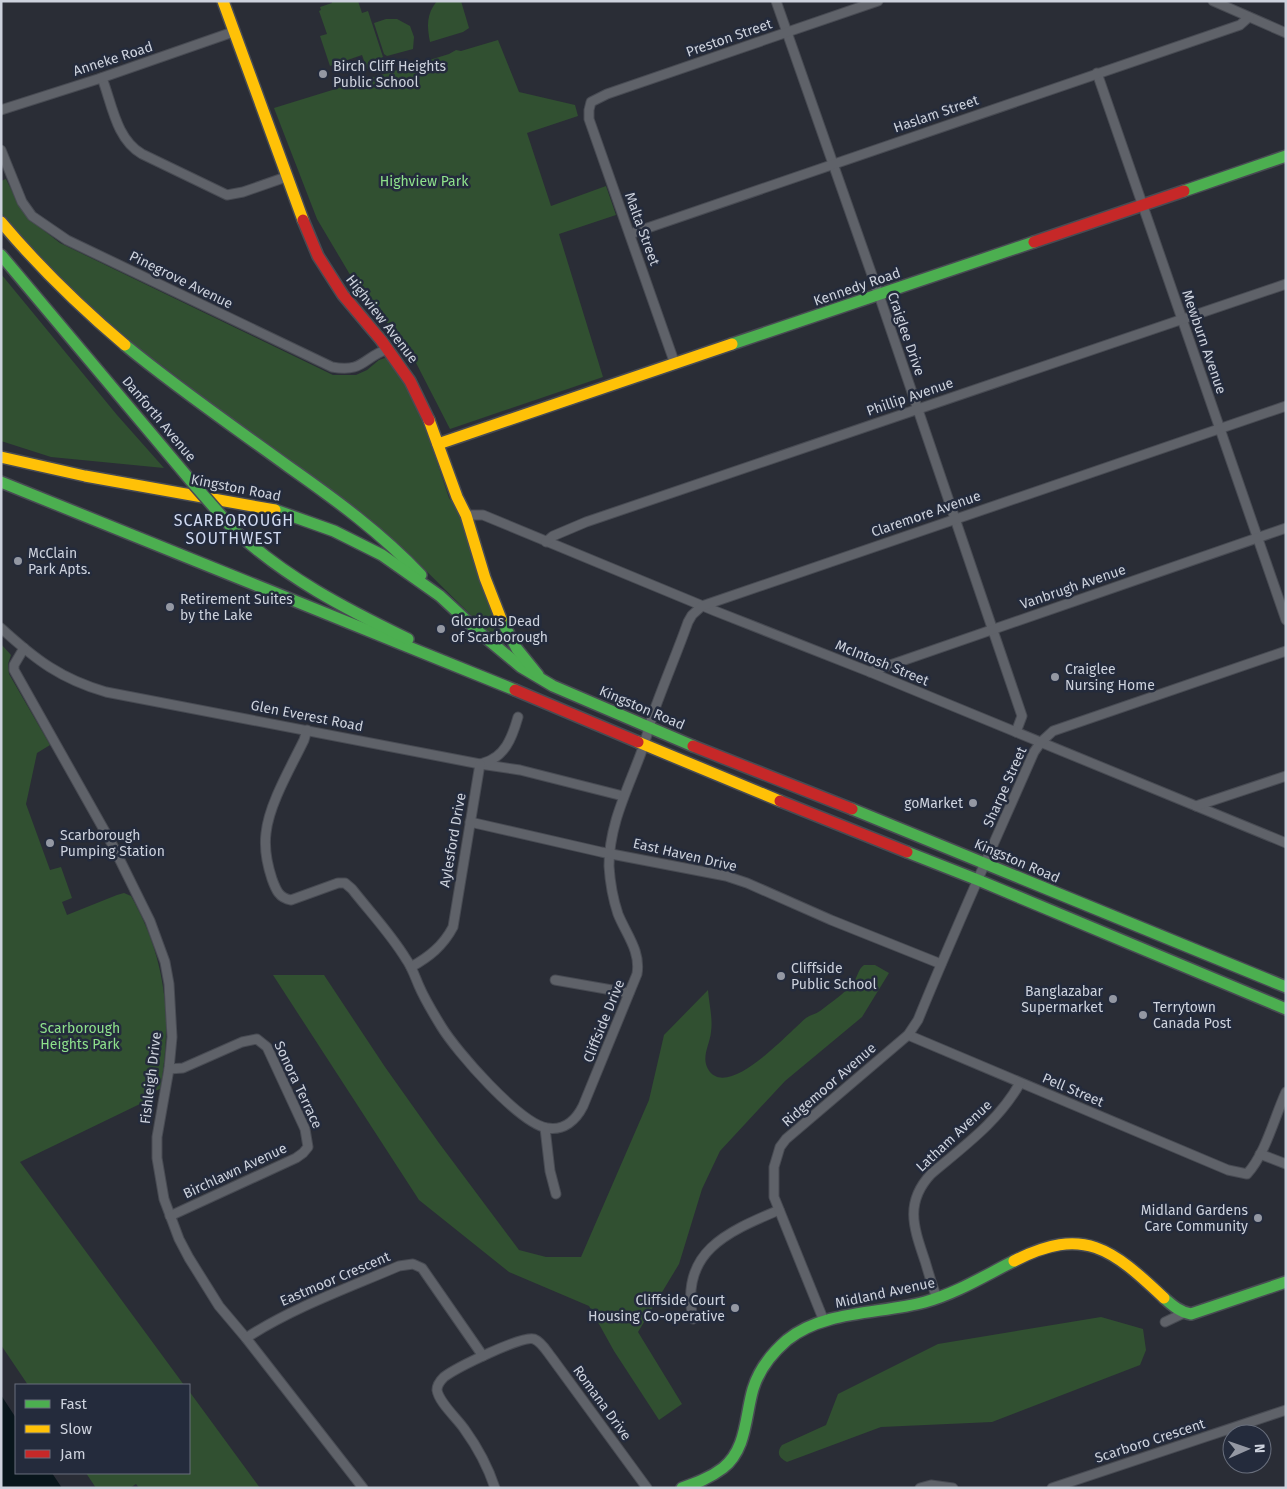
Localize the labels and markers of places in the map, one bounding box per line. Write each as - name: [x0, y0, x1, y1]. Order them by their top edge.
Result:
- place label: Birch Cliff Heights Public School: [333, 58, 447, 91]
- marker: Birch Cliff Heights Public School: [317, 68, 329, 80]
- place label: McClain Park Apts.: [28, 545, 91, 578]
- marker: McClain Park Apts.: [12, 555, 24, 567]
- place label: Retirement Suites by the Lake: [180, 591, 293, 624]
- marker: Retirement Suites by the Lake: [164, 601, 176, 613]
- place label: Glorious Dead of Scarborough: [451, 613, 548, 646]
- marker: Glorious Dead of Scarborough: [435, 623, 447, 635]
- place label: Craiglee Nursing Home: [1065, 661, 1155, 694]
- marker: Craiglee Nursing Home: [1049, 671, 1061, 683]
- place label: goMarket: [904, 795, 964, 812]
- marker: goMarket: [967, 797, 979, 809]
- place label: Scarborough Pumping Station: [60, 827, 165, 860]
- marker: Scarborough Pumping Station: [44, 837, 56, 849]
- place label: Cliffside Public School: [791, 960, 877, 993]
- marker: Cliffside Public School: [775, 970, 787, 982]
- place label: Banglazabar Supermarket: [1021, 983, 1104, 1016]
- marker: Banglazabar Supermarket: [1107, 993, 1119, 1005]
- place label: Terrytown Canada Post: [1153, 999, 1232, 1032]
- marker: Terrytown Canada Post: [1137, 1009, 1149, 1021]
- place label: Midland Gardens Care Community: [1141, 1202, 1248, 1235]
- marker: Midland Gardens Care Community: [1252, 1212, 1264, 1224]
- place label: Cliffside Court Housing Co-operative: [588, 1292, 726, 1325]
- marker: Cliffside Court Housing Co-operative: [729, 1302, 741, 1314]

